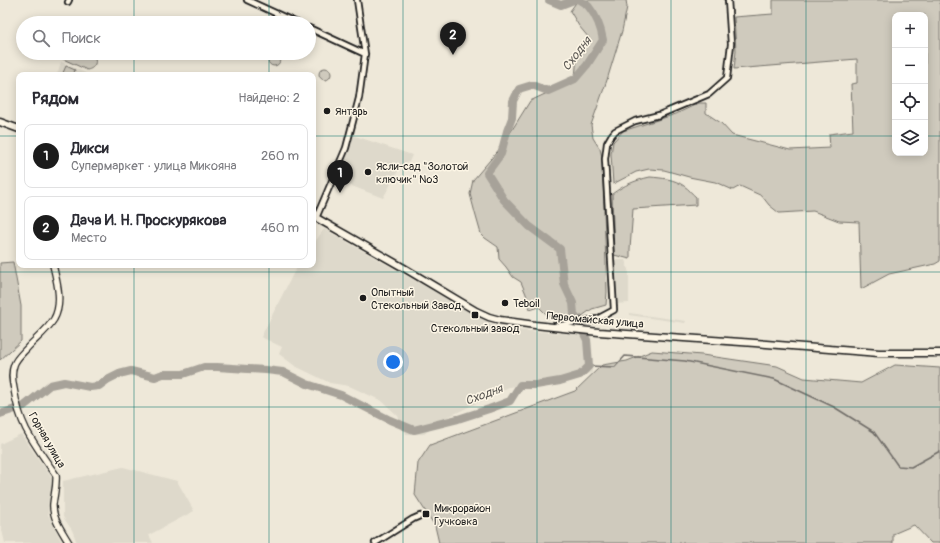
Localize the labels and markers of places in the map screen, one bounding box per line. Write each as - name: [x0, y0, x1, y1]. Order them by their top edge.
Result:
- pin: 2: [440, 22, 466, 55]
- place label: Янтарь: [335, 105, 368, 118]
- marker: Янтарь: [322, 106, 332, 116]
- pin: 1: [327, 160, 353, 193]
- place label: Ясли-сад "Золотой ключик" №3: [376, 160, 468, 186]
- marker: Ясли-сад "Золотой ключик" №3: [363, 167, 373, 177]
- place label: Опытный Стекольный Завод: [371, 286, 461, 312]
- marker: Опытный Стекольный Завод: [358, 293, 368, 303]
- place label: Teboil: [513, 297, 540, 310]
- marker: Teboil: [500, 298, 510, 308]
- marker: Стекольный завод: [470, 310, 480, 320]
- place label: Стекольный завод: [431, 322, 520, 335]
- place label: Микрорайон Гучковка: [434, 502, 491, 528]
- marker: Микрорайон Гучковка: [421, 509, 431, 519]

